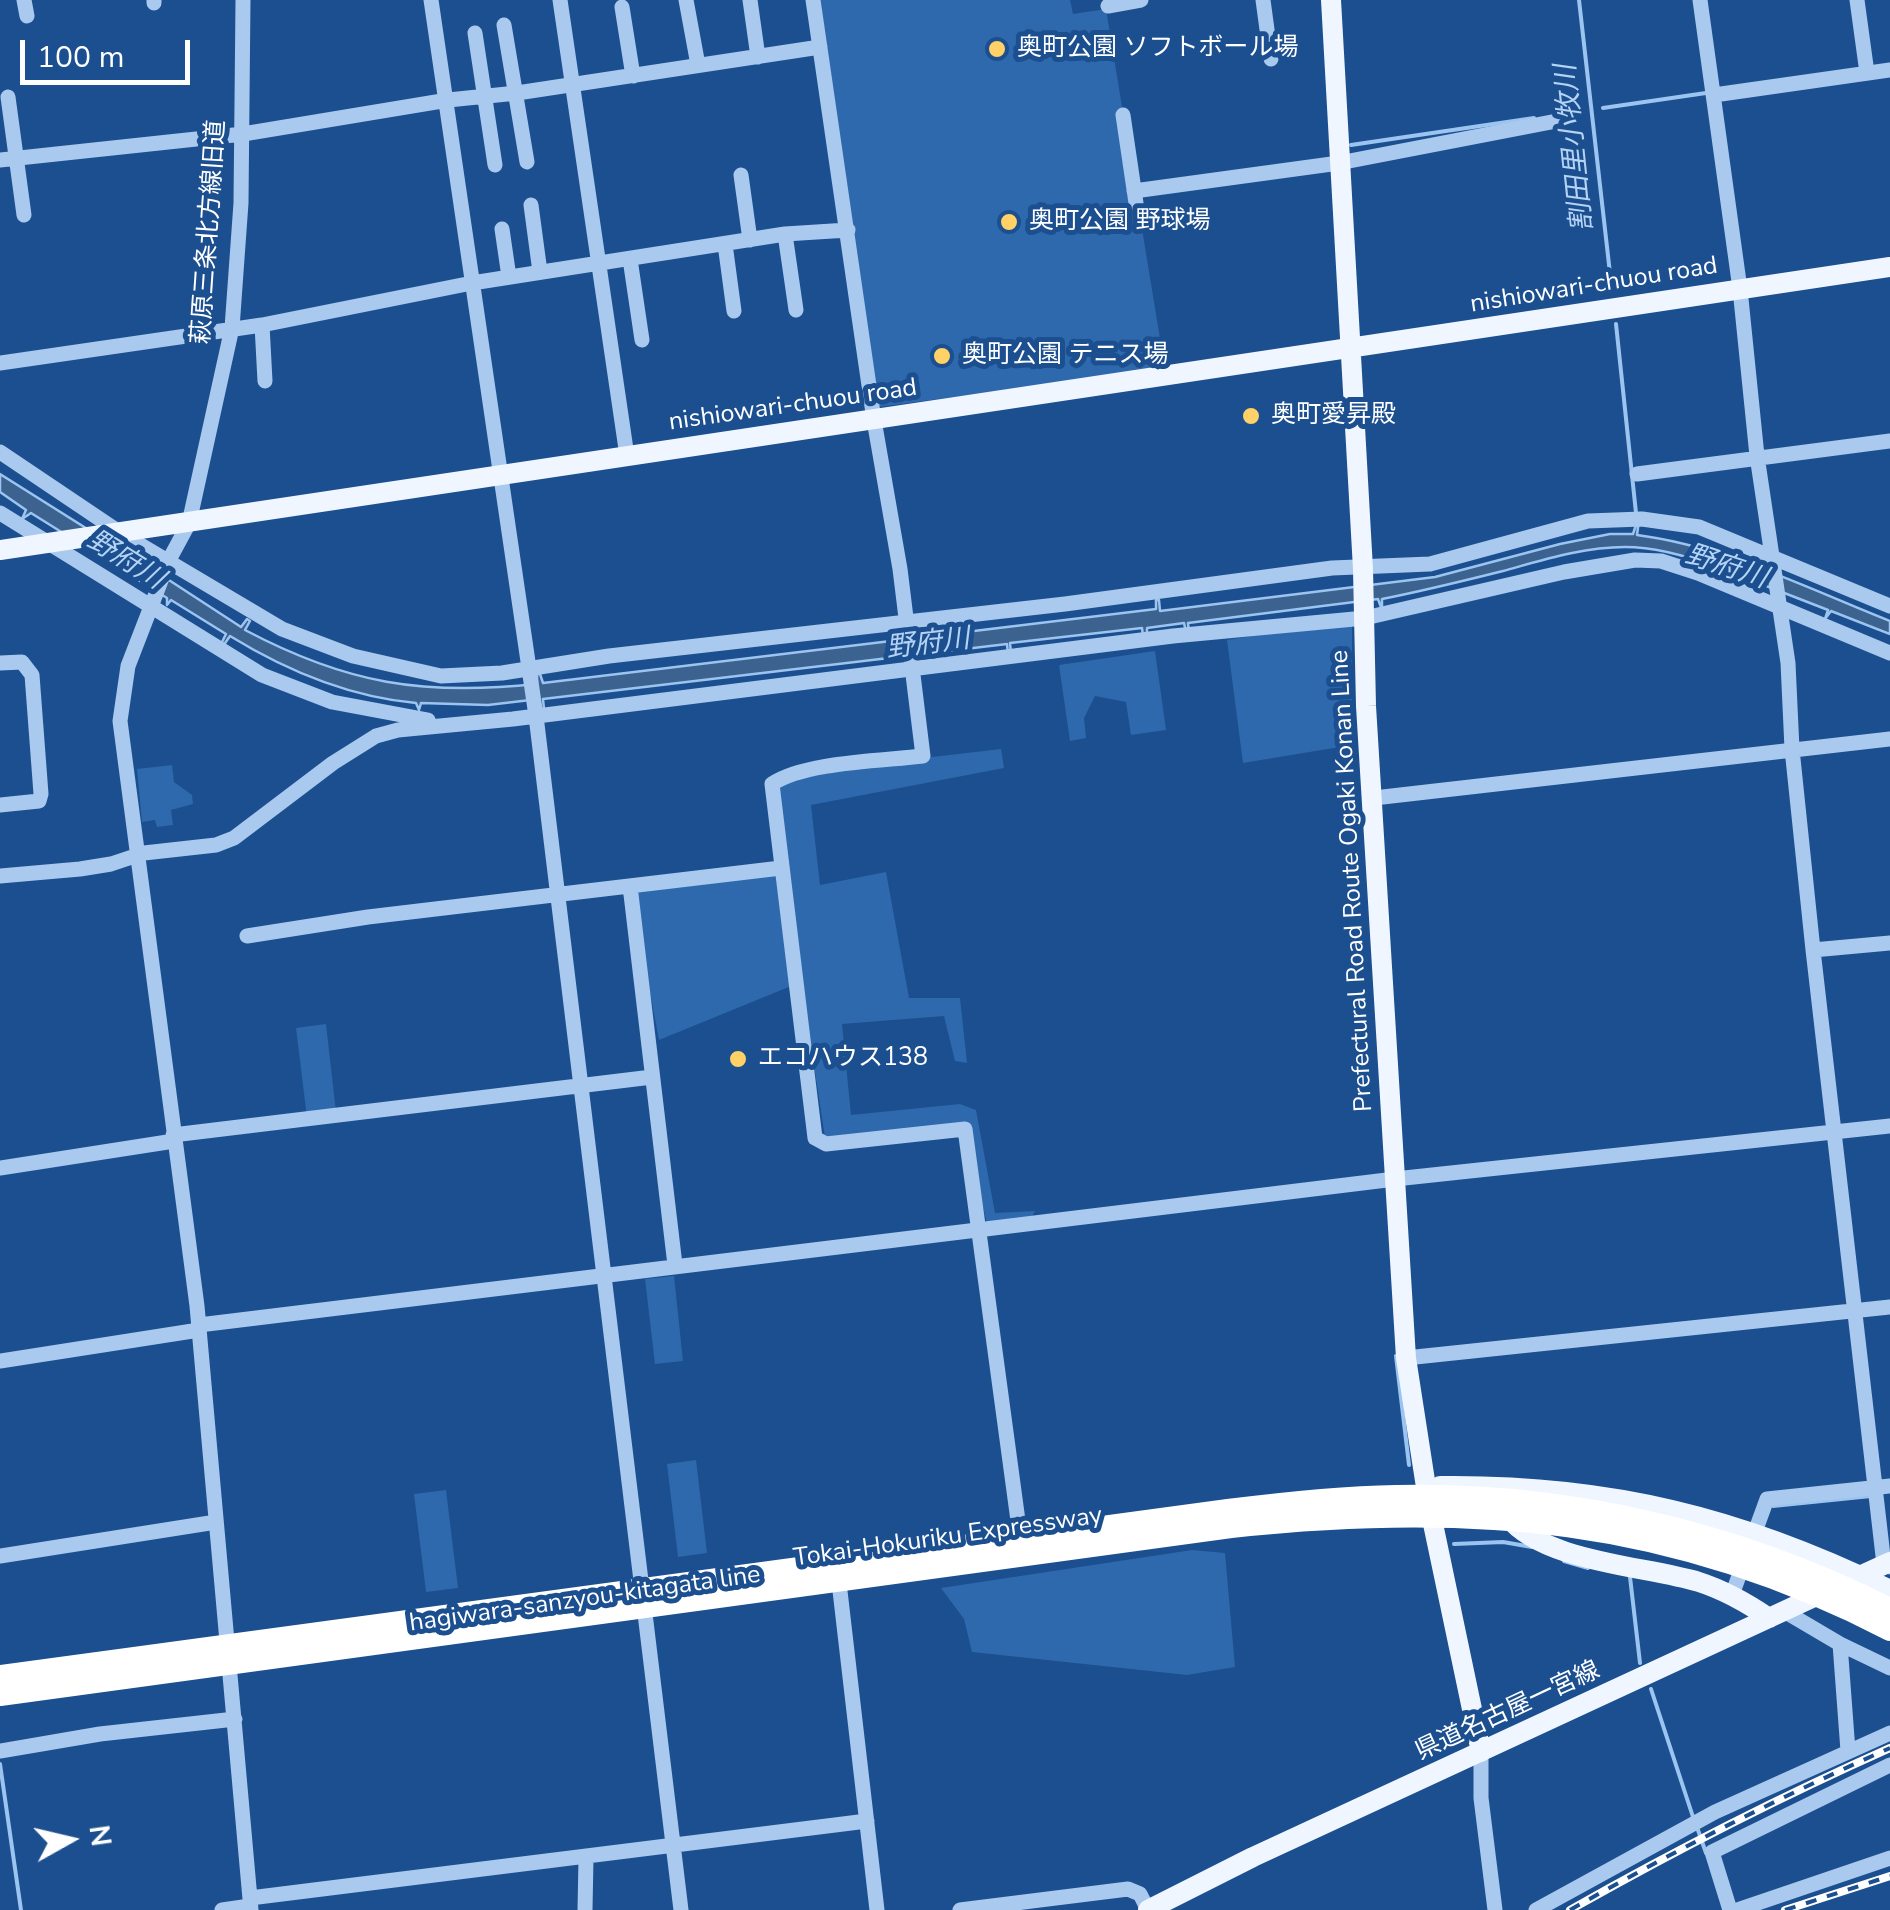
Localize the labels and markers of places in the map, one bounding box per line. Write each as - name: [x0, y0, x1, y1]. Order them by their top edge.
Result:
- place label: 奥町公園 ソフトボール場: [1017, 34, 1298, 64]
- marker: 奥町公園 ソフトボール場: [986, 38, 1008, 60]
- place label: 奥町公園 野球場: [1029, 207, 1210, 237]
- marker: 奥町公園 野球場: [998, 211, 1020, 233]
- place label: 奥町公園 テニス場: [962, 341, 1168, 371]
- marker: 奥町公園 テニス場: [931, 345, 953, 367]
- place label: 奥町愛昇殿: [1271, 401, 1396, 431]
- marker: 奥町愛昇殿: [1240, 405, 1262, 427]
- place label: エコハウス138: [758, 1044, 928, 1074]
- marker: エコハウス138: [727, 1048, 749, 1070]

